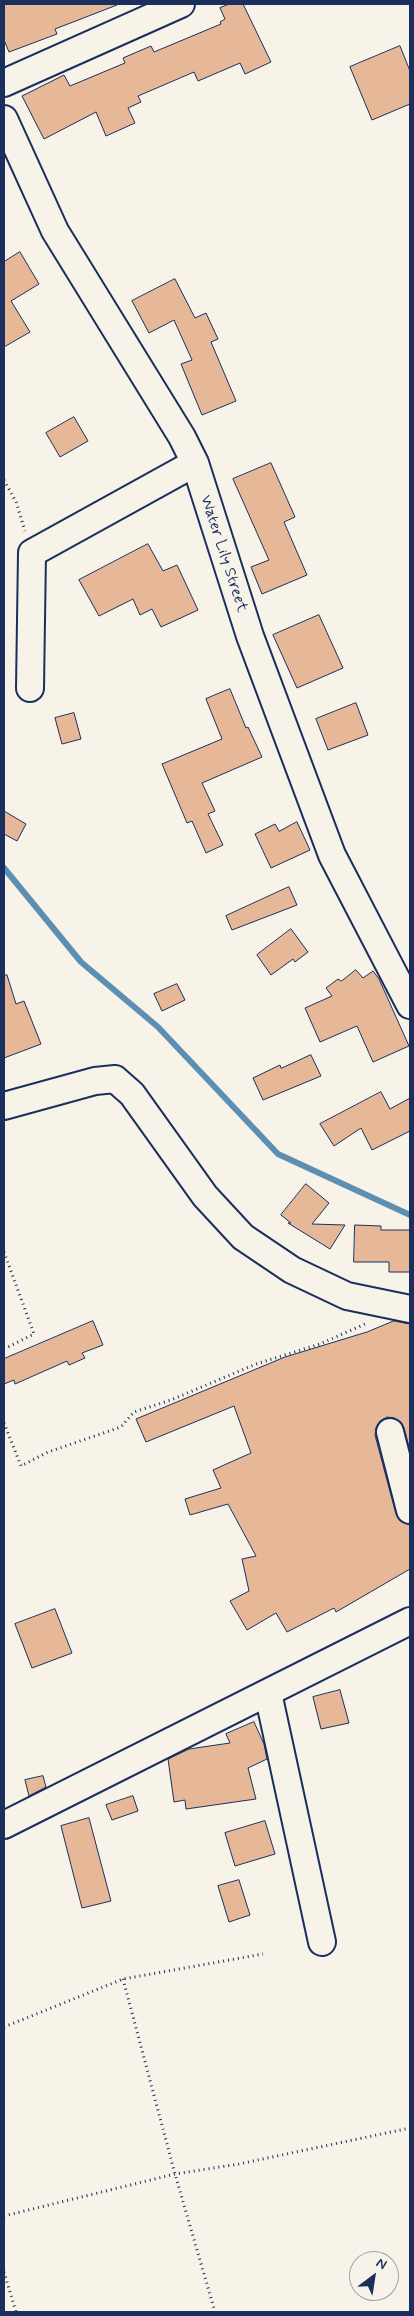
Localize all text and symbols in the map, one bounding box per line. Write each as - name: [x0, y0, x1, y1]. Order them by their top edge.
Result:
- street label: Water Lily Street: [195, 493, 251, 615]
- north arrow: [349, 2251, 399, 2301]
- text: N: [373, 2254, 390, 2274]

